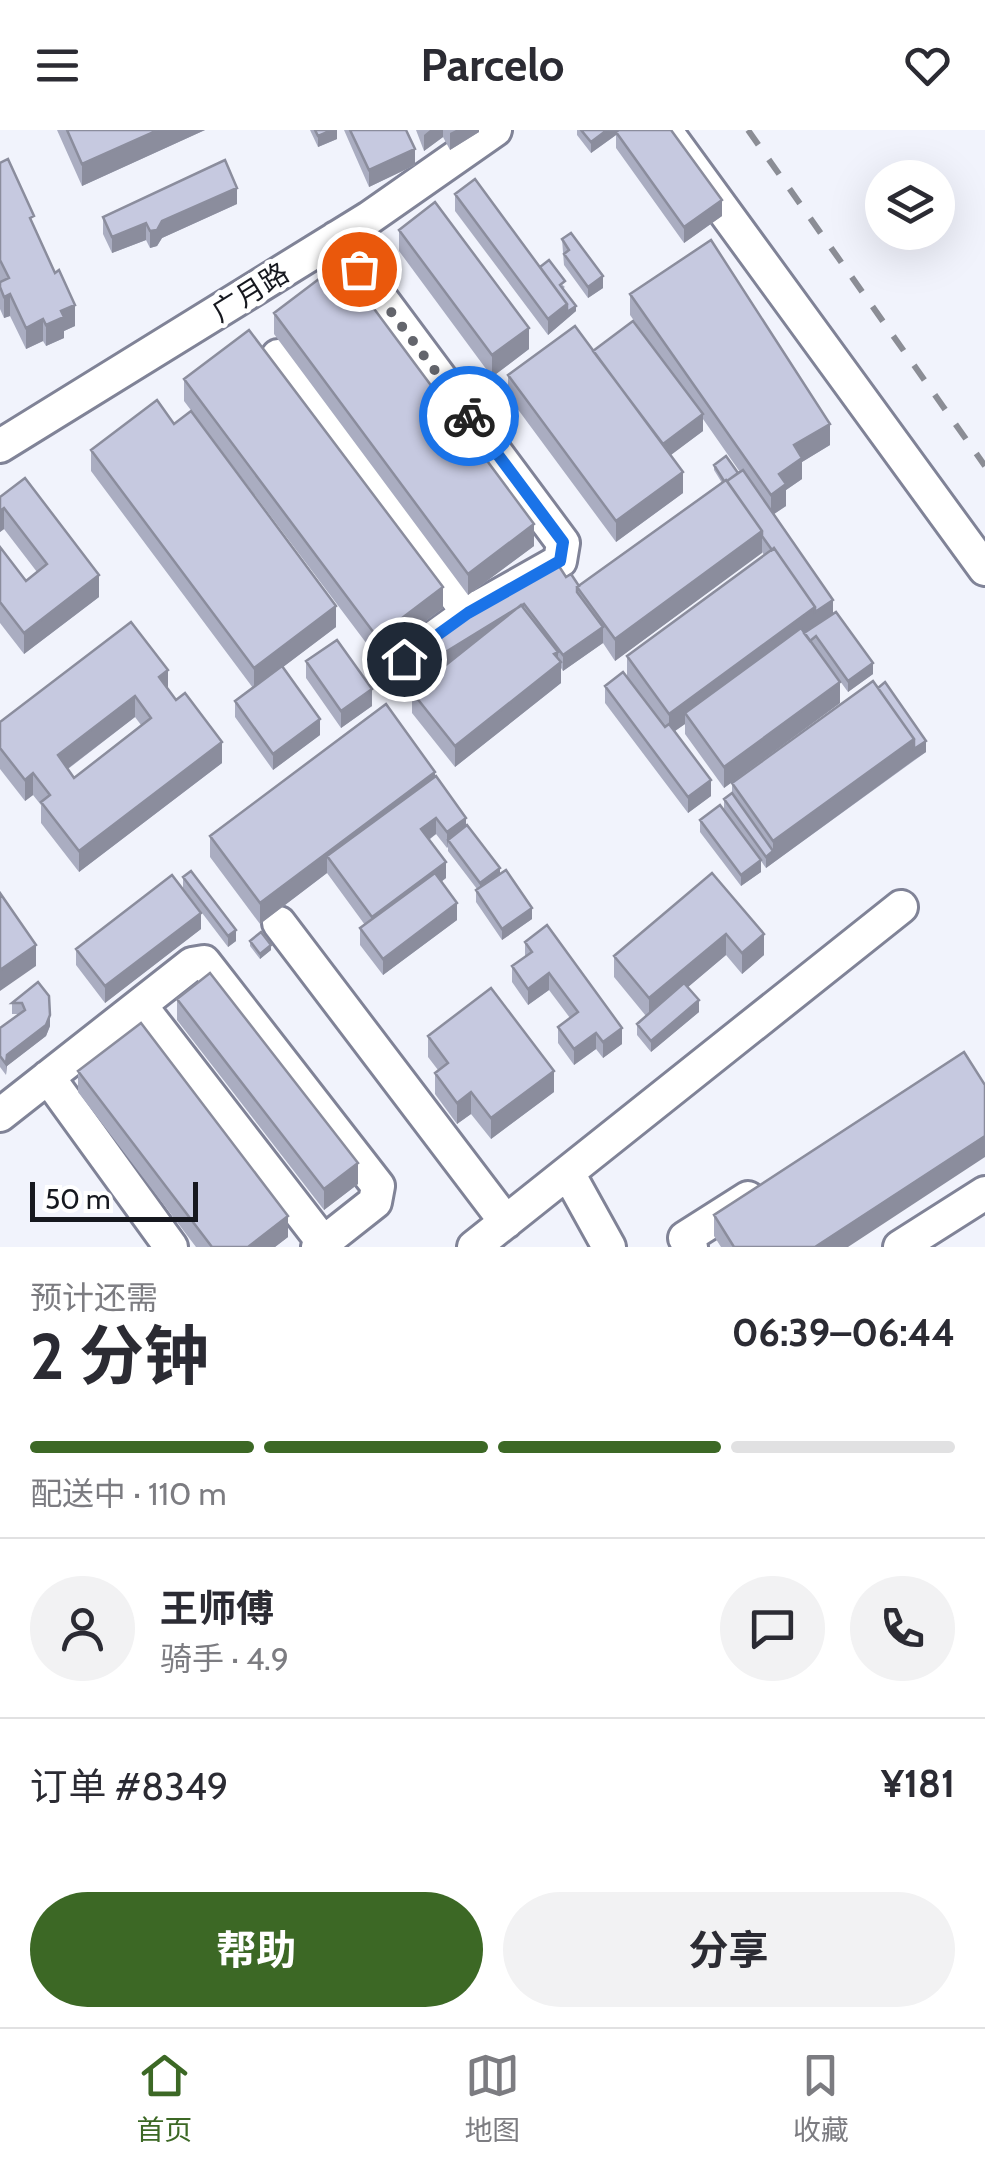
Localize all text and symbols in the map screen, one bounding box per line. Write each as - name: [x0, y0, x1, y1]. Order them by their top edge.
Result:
- icon: menu: [30, 38, 85, 93]
- text: Parcelo: [421, 38, 564, 92]
- icon: heart: [900, 38, 955, 93]
- map controls: [865, 160, 955, 250]
- button: layers: [865, 160, 955, 250]
- pin: [317, 227, 402, 312]
- icon: bag: [332, 242, 387, 297]
- street label: 广月路: [205, 255, 295, 329]
- courier: [419, 366, 519, 466]
- icon: bike: [442, 389, 497, 444]
- pin: [362, 617, 447, 702]
- icon: home: [377, 632, 432, 687]
- scale bar: [30, 1177, 198, 1222]
- text: 50 m: [45, 1182, 111, 1216]
- text: 预计还需: [30, 1278, 158, 1317]
- text: 06:39–06:44: [732, 1309, 955, 1356]
- text: 2 分钟: [30, 1316, 209, 1395]
- text: 配送中 · 110 m: [30, 1474, 226, 1513]
- button: person: [30, 1576, 135, 1681]
- button: chat: [720, 1576, 825, 1681]
- button: phone: [850, 1576, 955, 1681]
- text: 王师傅: [160, 1585, 274, 1632]
- text: 骑手 · 4.9: [160, 1639, 289, 1678]
- text: ¥181: [881, 1760, 955, 1807]
- text: 订单 #8349: [30, 1763, 228, 1810]
- button: 帮助: [30, 1892, 483, 2007]
- button: 分享: [503, 1892, 955, 2007]
- tab: 首页: [136, 2048, 192, 2148]
- tab: 地图: [464, 2048, 521, 2148]
- tab: 收藏: [793, 2048, 849, 2148]

